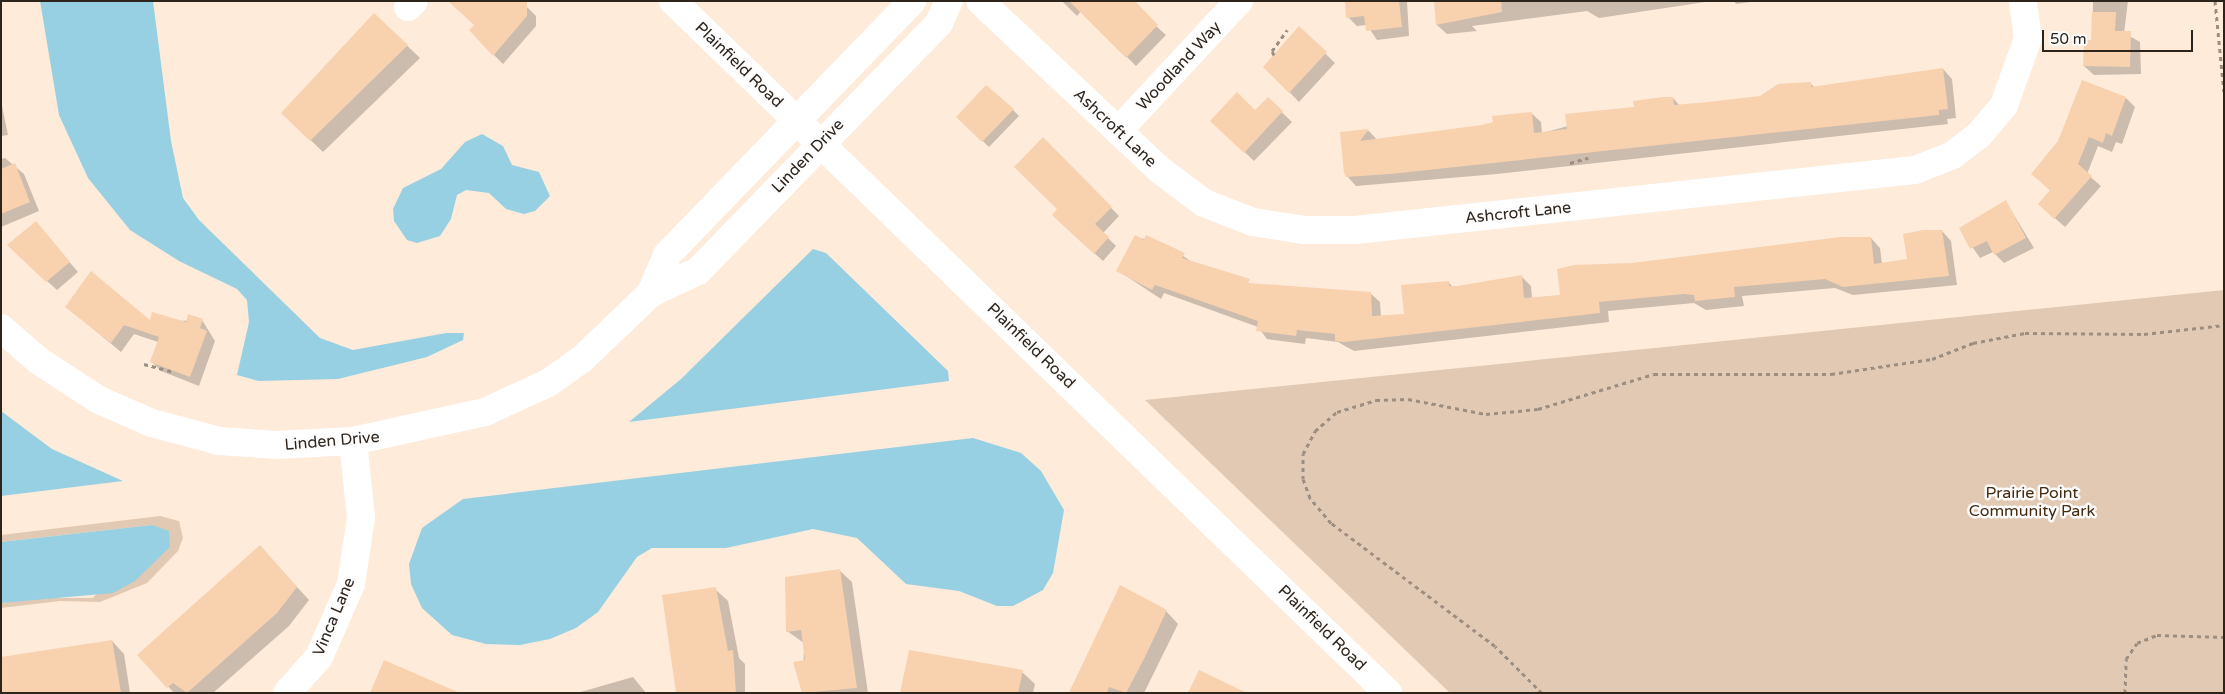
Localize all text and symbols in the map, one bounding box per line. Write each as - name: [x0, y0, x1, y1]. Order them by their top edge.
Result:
- street label: Woodland Way: [1133, 17, 1225, 115]
- street label: Plainfield Road: [691, 18, 787, 112]
- scale bar: [2045, 20, 2196, 52]
- text: 50 m: [2050, 30, 2087, 48]
- street label: Ashcroft Lane: [1069, 85, 1161, 171]
- street label: Linden Drive: [768, 115, 848, 197]
- street label: Ashcroft Lane: [1464, 198, 1572, 228]
- street label: Plainfield Road: [983, 299, 1079, 393]
- street label: Linden Drive: [284, 427, 380, 455]
- park label: Prairie Point Community Park: [1969, 483, 2095, 521]
- street label: Vinca Lane: [309, 575, 359, 659]
- street label: Plainfield Road: [1274, 581, 1370, 675]

